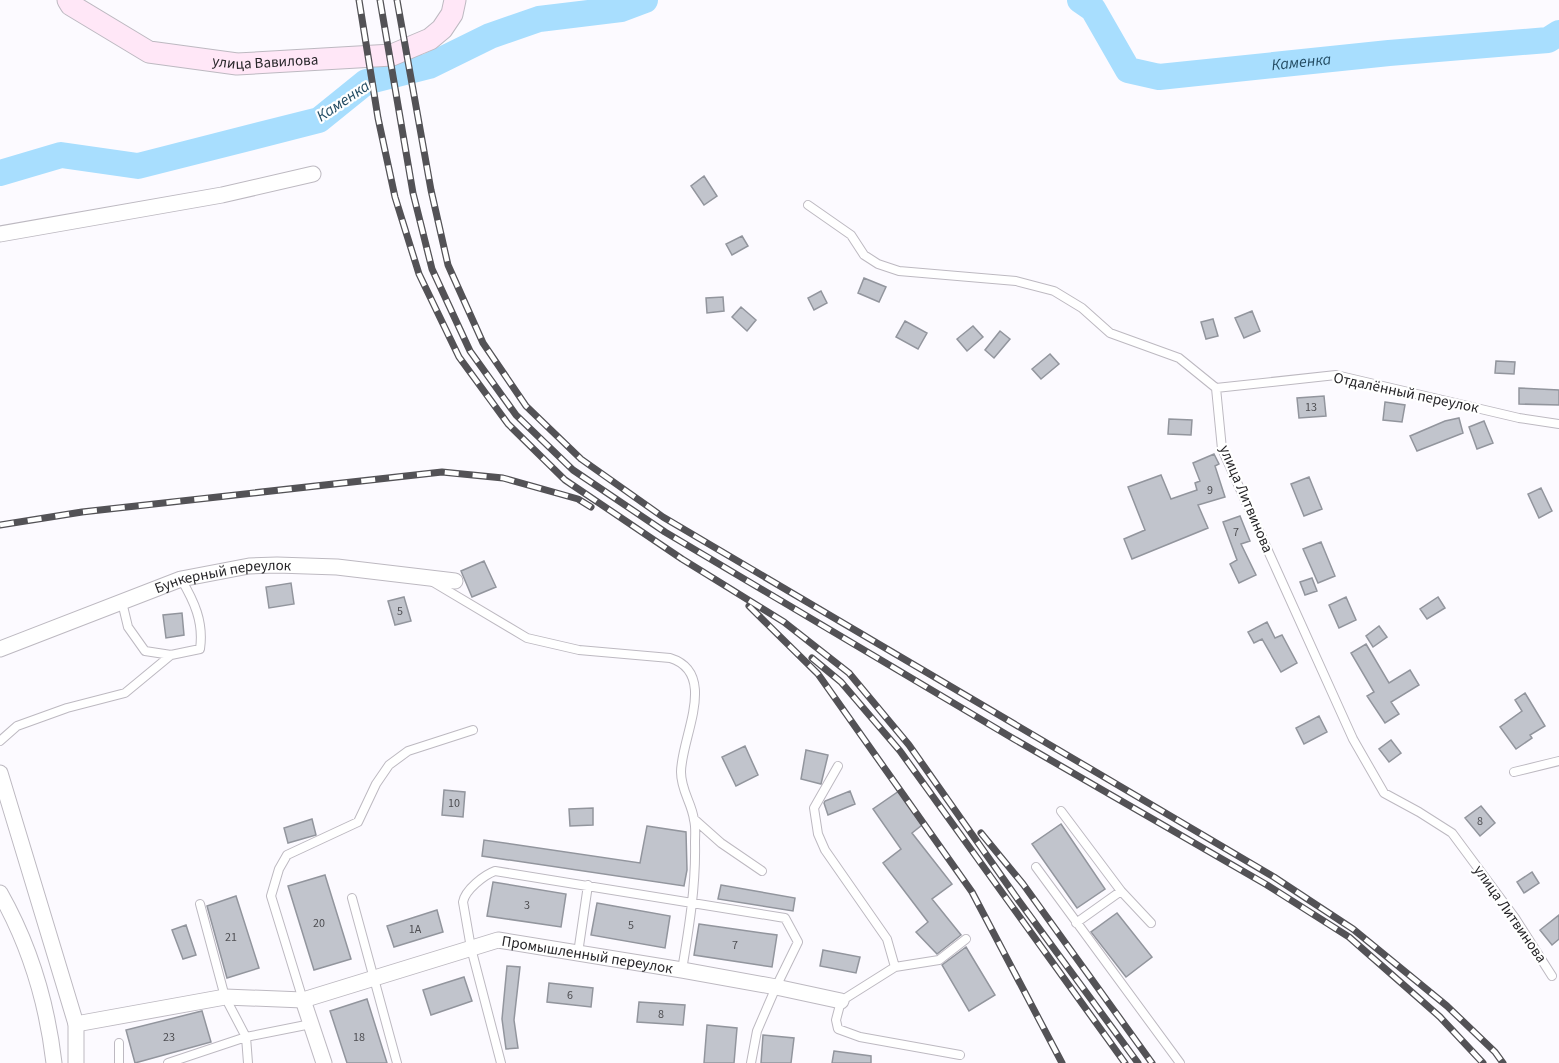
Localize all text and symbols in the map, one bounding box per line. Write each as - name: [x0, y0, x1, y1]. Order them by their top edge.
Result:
- water label: Каменка: [1270, 48, 1333, 76]
- street label: улица Вавилова: [211, 49, 319, 75]
- water label: Каменка: [312, 75, 374, 127]
- street label: Отдалённый переулок: [1331, 367, 1481, 419]
- house number: 13: [1305, 399, 1317, 416]
- street label: улица Литвинова: [1214, 442, 1278, 556]
- house number: 9: [1207, 482, 1213, 499]
- house number: 7: [1233, 524, 1239, 541]
- street label: Бункерный переулок: [151, 554, 292, 599]
- house number: 5: [397, 603, 403, 620]
- house number: 10: [448, 795, 460, 812]
- house number: 8: [1477, 813, 1483, 830]
- street label: улица Литвинова: [1468, 861, 1552, 967]
- house number: 3: [524, 897, 530, 914]
- house number: 20: [313, 915, 325, 932]
- house number: 5: [628, 917, 634, 934]
- house number: 1А: [409, 921, 422, 938]
- house number: 21: [225, 929, 237, 946]
- street label: Промышленный переулок: [500, 930, 675, 979]
- house number: 7: [732, 937, 738, 954]
- house number: 6: [567, 987, 573, 1004]
- house number: 8: [658, 1006, 664, 1023]
- house number: 23: [163, 1029, 175, 1046]
- house number: 18: [353, 1029, 365, 1046]

